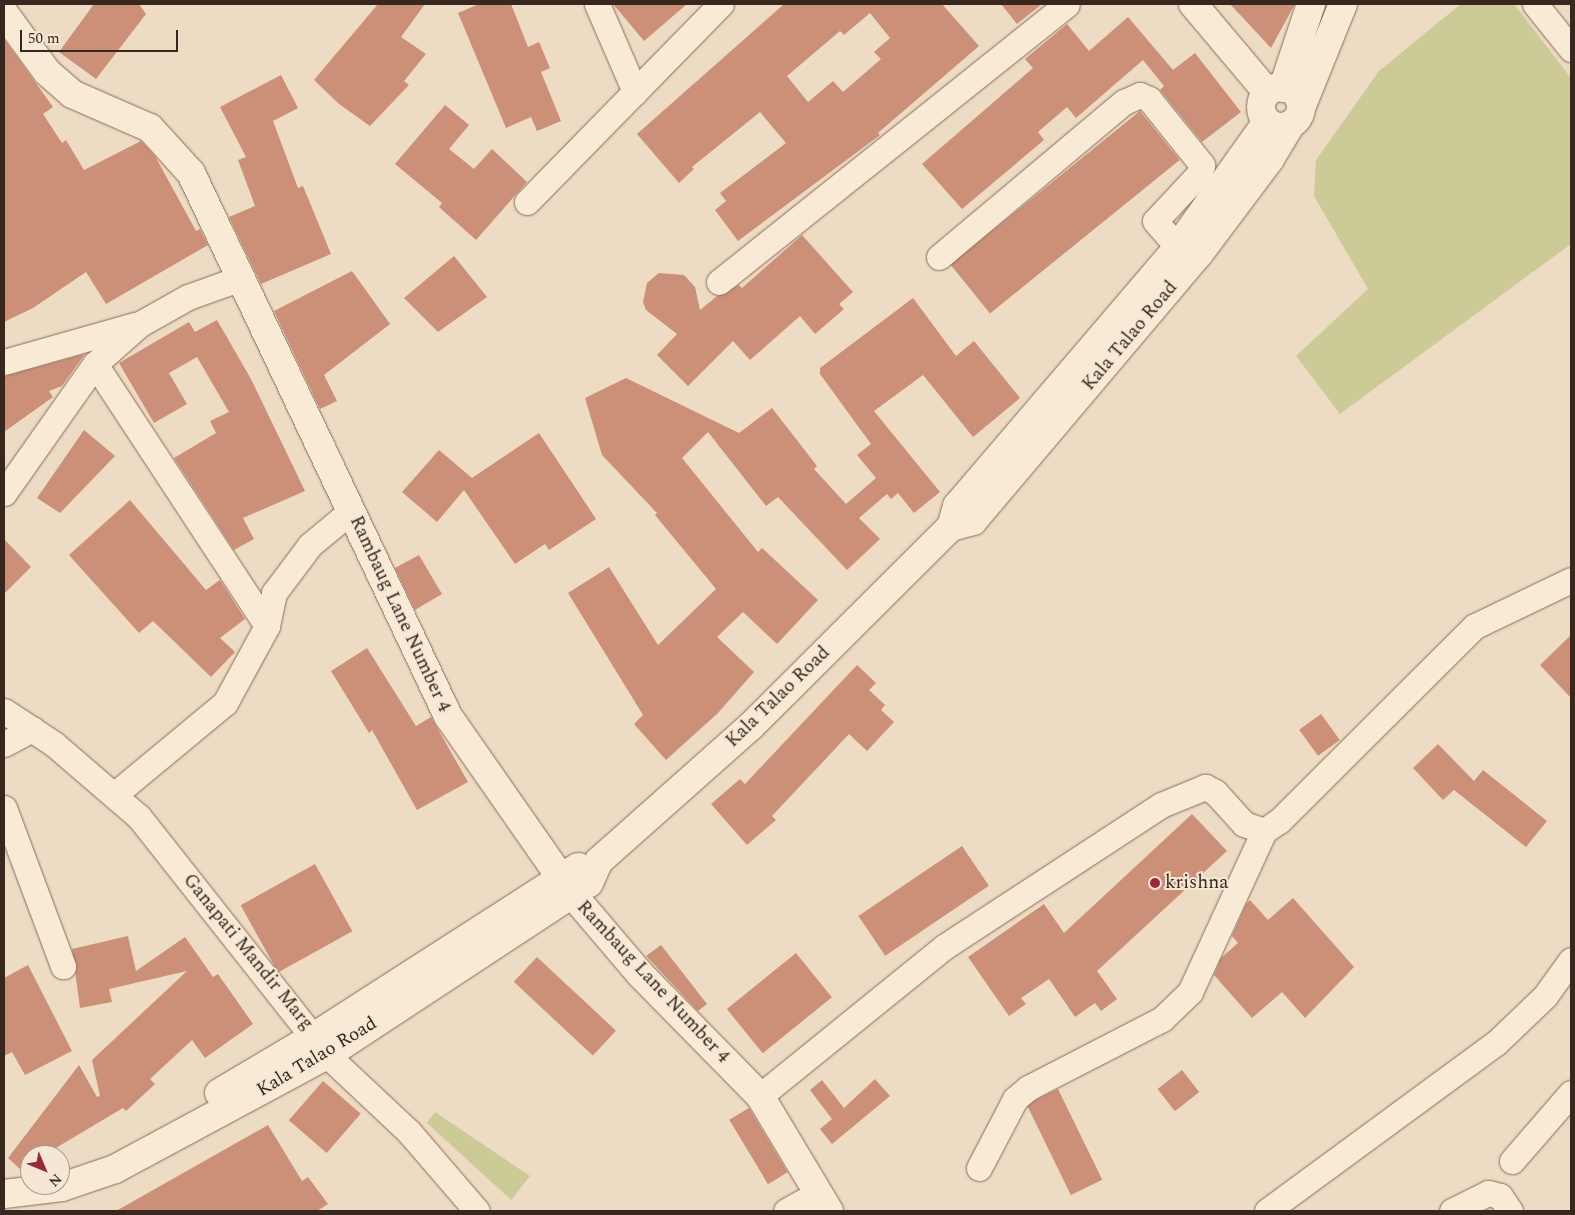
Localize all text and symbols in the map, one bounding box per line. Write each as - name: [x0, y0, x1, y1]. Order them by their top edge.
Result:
- scale bar: [22, 20, 180, 52]
- text: 50 m: [28, 27, 60, 50]
- street label: Kala Talao Road: [1078, 277, 1182, 395]
- street label: Rambaug Lane Number 4: [344, 512, 456, 716]
- street label: Kala Talao Road: [721, 642, 835, 752]
- street label: Ganapati Mandir Marg: [178, 869, 318, 1035]
- place label: krishna: [1165, 872, 1229, 894]
- marker: krishna: [1149, 877, 1161, 889]
- street label: Rambaug Lane Number 4: [572, 896, 734, 1068]
- street label: Kala Talao Road: [253, 1012, 381, 1102]
- north arrow: [20, 1145, 70, 1195]
- text: N: [44, 1169, 67, 1192]

